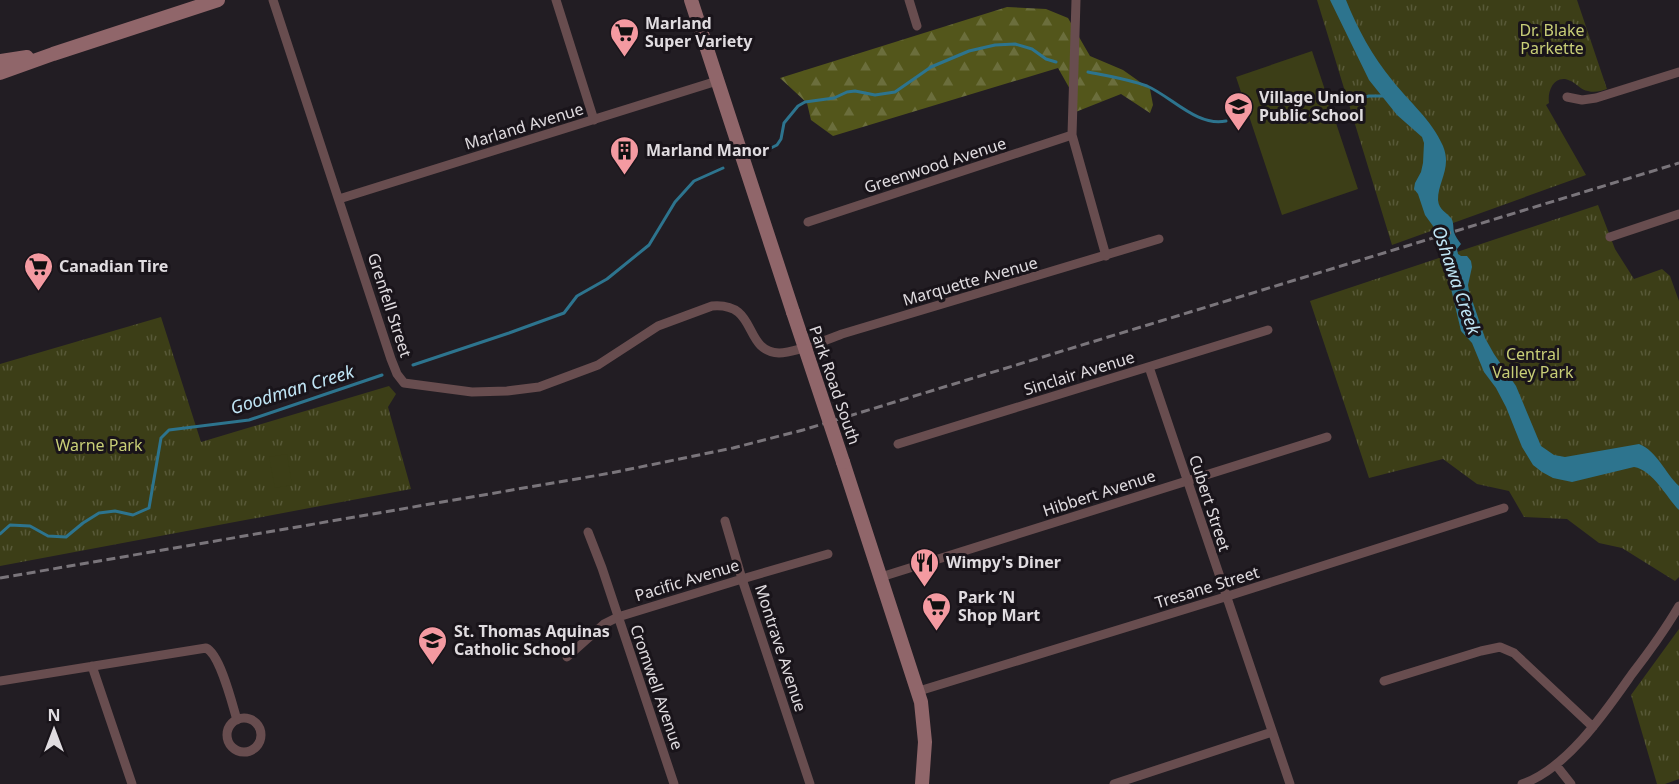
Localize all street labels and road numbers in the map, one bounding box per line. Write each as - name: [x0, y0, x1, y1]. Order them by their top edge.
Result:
- street label: Marland Avenue: [462, 97, 586, 155]
- street label: Greenwood Avenue: [861, 132, 1009, 198]
- street label: Grenfell Street: [363, 250, 417, 360]
- street label: Marquette Avenue: [900, 251, 1040, 311]
- street label: Park Road South: [804, 323, 866, 447]
- street label: Sinclair Avenue: [1021, 346, 1137, 400]
- street label: Cubert Street: [1184, 452, 1236, 554]
- street label: Hibbert Avenue: [1040, 464, 1158, 522]
- street label: Pacific Avenue: [632, 554, 742, 606]
- street label: Tresane Street: [1152, 561, 1262, 613]
- street label: Montrave Avenue: [750, 582, 812, 714]
- street label: Cromwell Avenue: [625, 621, 689, 753]

